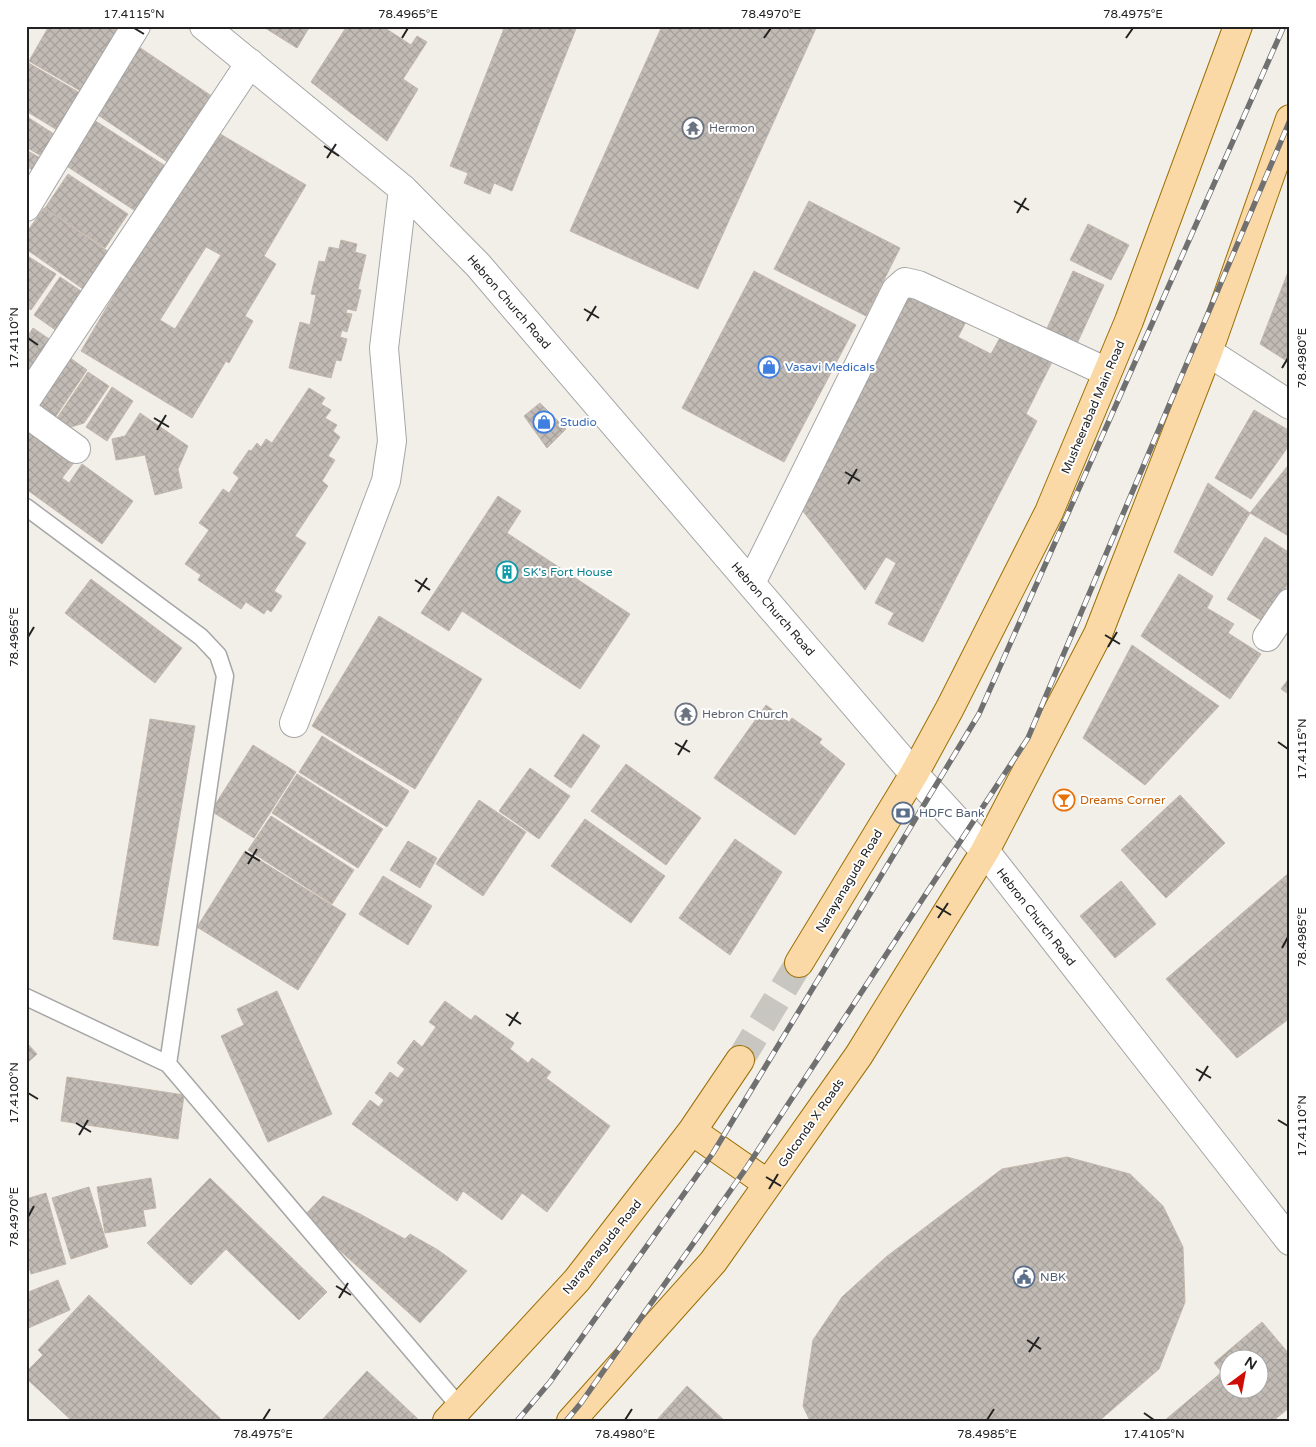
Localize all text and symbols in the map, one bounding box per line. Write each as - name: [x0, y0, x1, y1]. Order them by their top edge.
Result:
- text: 17.4115°N: [103, 7, 165, 21]
- text: 78.4965°E: [378, 7, 438, 21]
- text: 78.4970°E: [741, 7, 801, 21]
- text: 78.4975°E: [1103, 7, 1163, 21]
- temple icon: Hermon: [681, 116, 705, 140]
- place label: Hermon: [709, 121, 755, 135]
- street label: Hebron Church Road: [464, 252, 554, 352]
- text: 17.4110°N: [7, 307, 21, 369]
- text: 78.4980°E: [1295, 328, 1309, 388]
- street label: Musheerabad Main Road: [1058, 338, 1128, 476]
- shop icon: Vasavi Medicals: [757, 355, 781, 379]
- place label: Vasavi Medicals: [785, 360, 875, 374]
- shop icon: Studio: [532, 410, 556, 434]
- place label: Studio: [560, 415, 597, 429]
- street label: Hebron Church Road: [728, 559, 818, 659]
- building icon: SK's Fort House: [495, 560, 519, 584]
- place label: SK's Fort House: [523, 565, 613, 579]
- text: 78.4965°E: [7, 607, 21, 667]
- temple icon: Hebron Church: [674, 702, 698, 726]
- place label: Hebron Church: [702, 707, 788, 721]
- text: 17.4115°N: [1295, 718, 1309, 780]
- bar icon: Dreams Corner: [1052, 788, 1076, 812]
- place label: Dreams Corner: [1080, 793, 1166, 807]
- bank icon: HDFC Bank: [891, 801, 915, 825]
- place label: HDFC Bank: [919, 806, 985, 820]
- street label: Narayanaguda Road: [813, 827, 885, 935]
- street label: Hebron Church Road: [994, 866, 1078, 968]
- text: 78.4985°E: [1295, 907, 1309, 967]
- text: 17.4100°N: [7, 1062, 21, 1124]
- street label: Golconda X Roads: [775, 1076, 847, 1170]
- text: 17.4110°N: [1295, 1095, 1309, 1157]
- text: 78.4970°E: [7, 1187, 21, 1247]
- street label: Narayanaguda Road: [560, 1197, 644, 1297]
- public building icon: NBK: [1012, 1265, 1036, 1289]
- place label: NBK: [1040, 1270, 1066, 1284]
- north arrow: [1218, 1350, 1268, 1400]
- text: N: [1241, 1353, 1260, 1374]
- text: 78.4975°E: [233, 1427, 293, 1441]
- text: 78.4980°E: [595, 1427, 655, 1441]
- text: 78.4985°E: [957, 1427, 1017, 1441]
- text: 17.4105°N: [1123, 1427, 1185, 1441]

